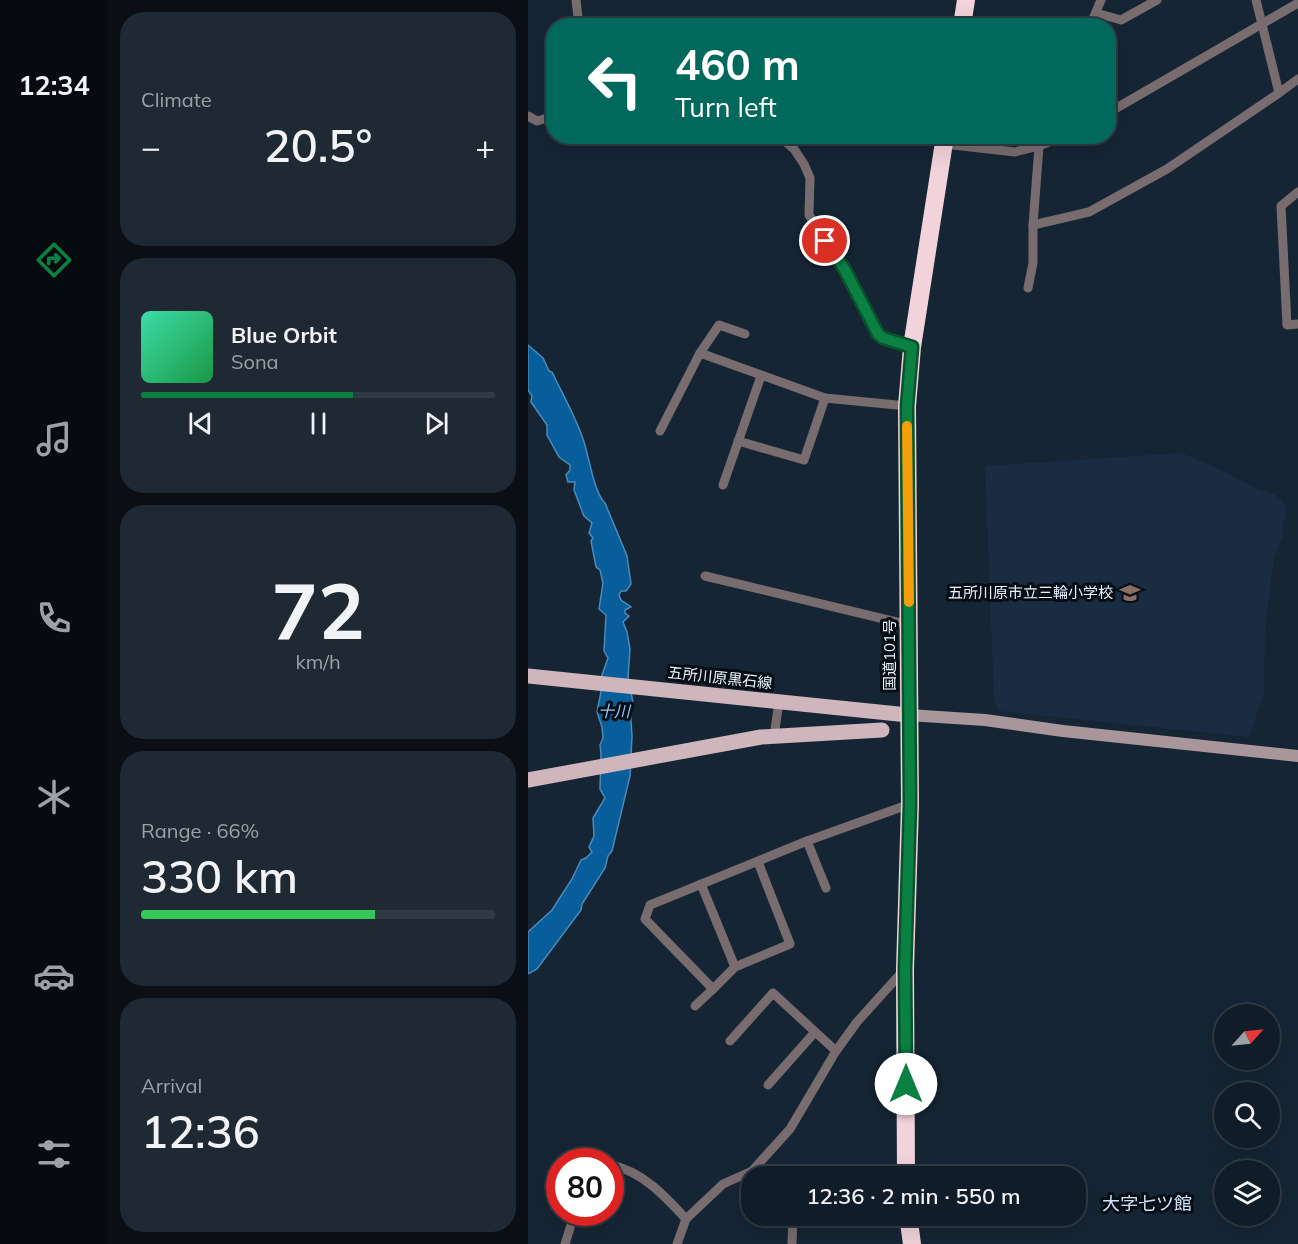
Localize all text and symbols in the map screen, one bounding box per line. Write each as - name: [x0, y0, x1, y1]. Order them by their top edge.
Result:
- text: 460 m: [675, 38, 800, 91]
- icon: left: [576, 42, 654, 120]
- text: 12:34: [18, 68, 90, 102]
- text: Climate: [141, 87, 212, 112]
- text: Turn left: [675, 90, 777, 124]
- text: 20.5°: [264, 117, 372, 173]
- text: −: [141, 126, 161, 167]
- text: +: [475, 126, 495, 167]
- pin: [799, 215, 850, 266]
- icon: arrive: [808, 224, 841, 257]
- icon: directions: [33, 239, 75, 281]
- text: Blue Orbit: [231, 321, 337, 349]
- text: Sona: [231, 349, 279, 374]
- icon: previous: [184, 407, 217, 440]
- icon: pause: [302, 407, 335, 440]
- icon: next: [420, 407, 453, 440]
- icon: music: [33, 418, 75, 460]
- text: 72: [271, 561, 365, 659]
- school or university icon: 五所川原市立三輪小学校: [1118, 581, 1142, 605]
- place label: 五所川原市立三輪小学校: [948, 583, 1113, 602]
- icon: phone: [33, 597, 75, 639]
- street label: 国道101号: [880, 619, 899, 691]
- text: km/h: [295, 649, 341, 674]
- street label: 五所川原黒石線: [667, 663, 773, 692]
- water label: 十川: [598, 701, 632, 721]
- icon: climate: [33, 776, 75, 818]
- text: Range · 66%: [141, 818, 259, 843]
- text: 330 km: [141, 848, 298, 904]
- icon: car: [33, 955, 75, 997]
- north arrow: [1214, 1004, 1280, 1070]
- map controls: [1214, 1004, 1280, 1226]
- position arrow: [874, 1052, 938, 1116]
- text: Arrival: [141, 1073, 202, 1098]
- button: search: [1214, 1082, 1280, 1148]
- text: 12:36: [141, 1103, 260, 1159]
- icon: filters: [33, 1133, 75, 1175]
- speed limit sign: 80: [546, 1148, 624, 1226]
- button: layers: [1214, 1160, 1280, 1226]
- text: 12:36 · 2 min · 550 m: [806, 1182, 1021, 1210]
- district label: 大字七ツ館: [1102, 1192, 1192, 1215]

